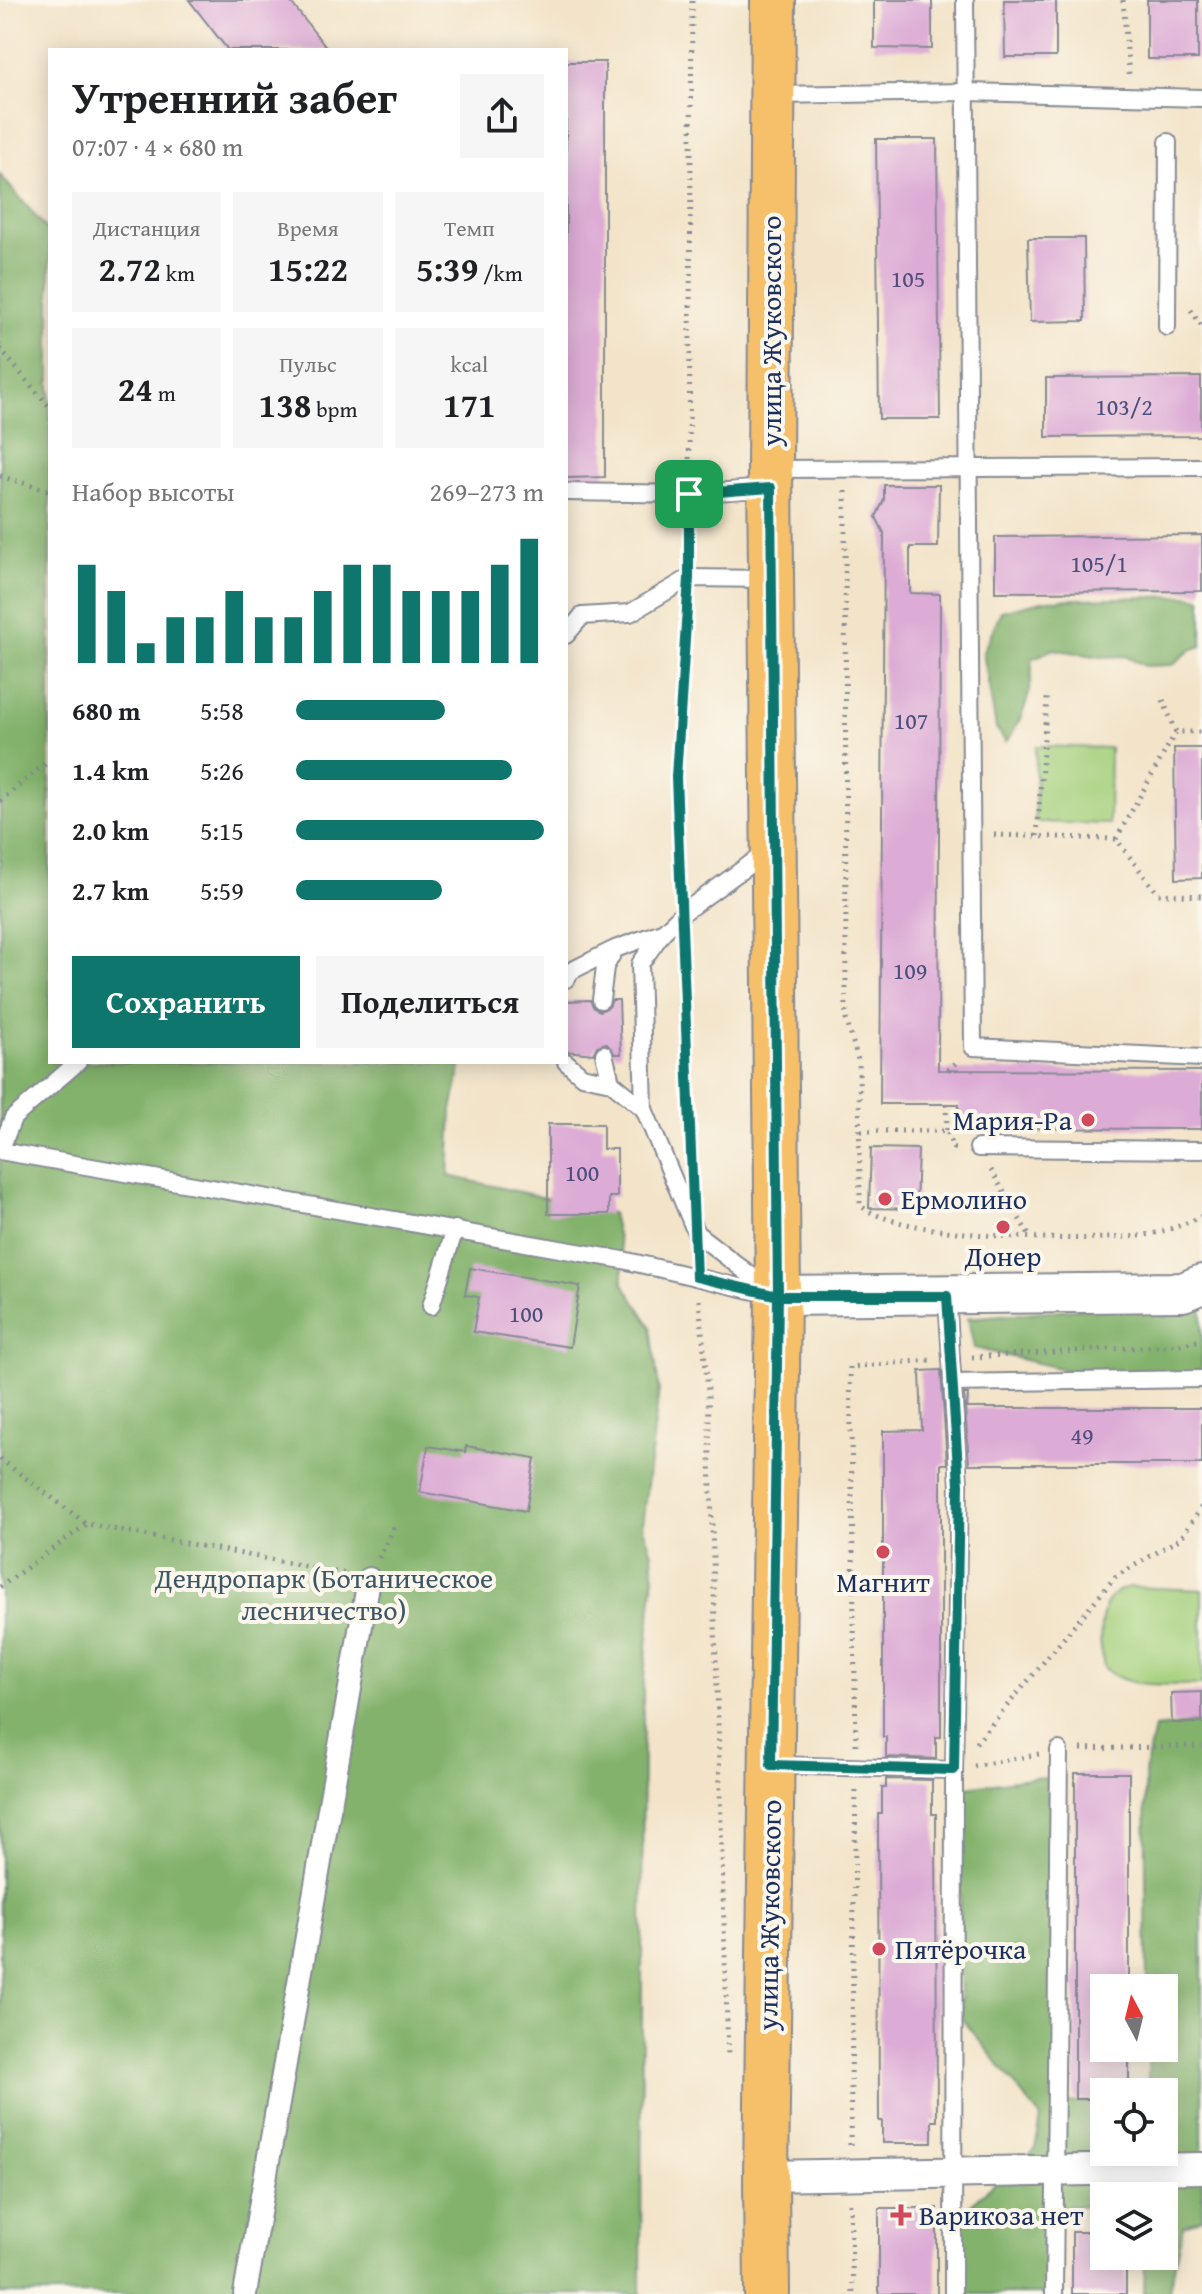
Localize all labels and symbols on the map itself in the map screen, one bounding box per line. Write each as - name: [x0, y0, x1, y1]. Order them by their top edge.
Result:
- street label: улица Жуковского: [750, 216, 791, 447]
- house number: 105: [891, 261, 925, 296]
- house number: 103/2: [1095, 389, 1153, 424]
- pin: [655, 460, 723, 528]
- house number: 105/1: [1070, 546, 1128, 581]
- house number: 107: [894, 703, 928, 738]
- house number: 109: [893, 953, 927, 988]
- place label: Мария-Ра: [953, 1099, 1073, 1140]
- marker: Мария-Ра: [1079, 1111, 1097, 1129]
- house number: 100: [565, 1155, 599, 1190]
- place label: Ермолино: [901, 1178, 1027, 1219]
- marker: Ермолино: [876, 1190, 894, 1208]
- marker: Донер: [994, 1218, 1012, 1236]
- place label: Донер: [964, 1235, 1041, 1276]
- house number: 100: [509, 1296, 543, 1331]
- house number: 49: [1070, 1418, 1094, 1453]
- marker: Магнит: [874, 1543, 892, 1561]
- park label: Дендропарк (Ботаническое лесничество): [154, 1557, 493, 1630]
- place label: Магнит: [836, 1561, 930, 1602]
- street label: улица Жуковского: [746, 1799, 791, 2032]
- place label: Пятёрочка: [895, 1928, 1027, 1969]
- marker: Пятёрочка: [870, 1940, 888, 1958]
- north arrow: [1090, 1974, 1178, 2062]
- place label: Варикоза нет: [919, 2194, 1084, 2235]
- marker: Варикоза нет: [890, 2204, 912, 2226]

